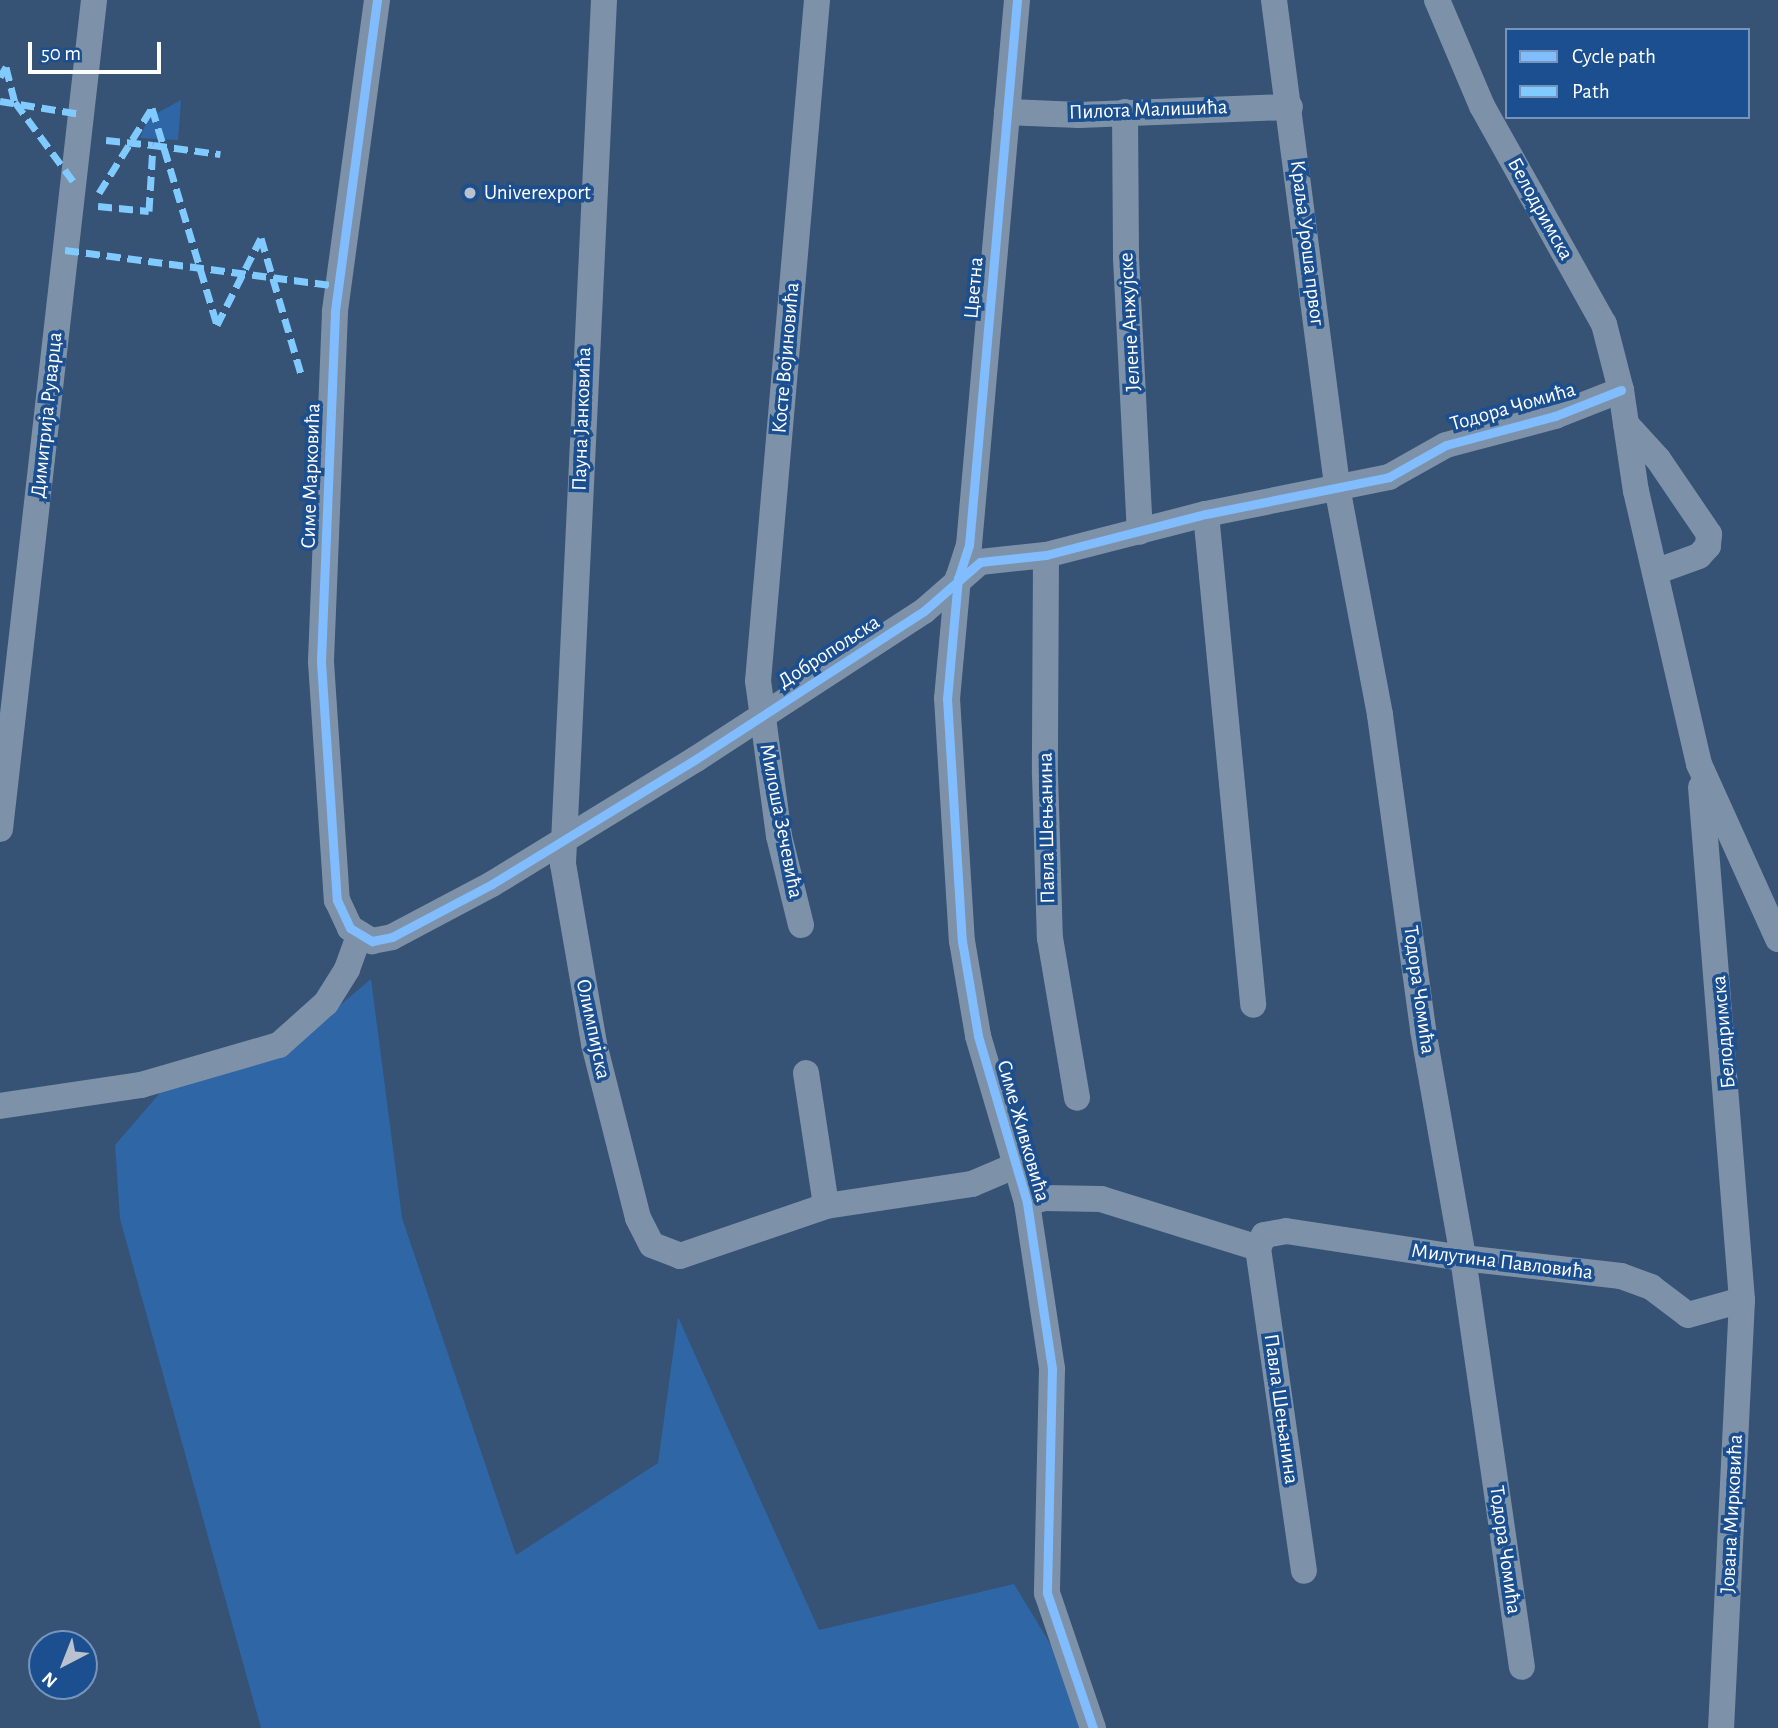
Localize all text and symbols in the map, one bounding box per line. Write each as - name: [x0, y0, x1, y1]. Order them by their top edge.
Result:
- scale bar: [32, 28, 164, 72]
- legend: [1505, 28, 1750, 119]
- text: 50 m: [41, 43, 81, 64]
- text: Cycle path: [1572, 46, 1656, 67]
- text: Path: [1572, 81, 1610, 102]
- street label: Пилота Малишића: [1068, 95, 1228, 125]
- street label: Белодримска: [1501, 153, 1579, 265]
- street label: Краља Уроша првог: [1284, 159, 1330, 327]
- place label: Univerexport: [484, 180, 591, 206]
- marker: Univerexport: [462, 185, 478, 201]
- street label: Јелене Анжујске: [1114, 252, 1146, 392]
- street label: Цветна: [959, 256, 989, 320]
- street label: Косте Војиновића: [767, 281, 805, 435]
- street label: Димитрија Руварца: [26, 331, 68, 499]
- street label: Пауна Јанковића: [567, 347, 597, 491]
- street label: Тодора Чомића: [1447, 377, 1579, 437]
- street label: Симе Марковића: [296, 403, 326, 549]
- street label: Добропољска: [773, 610, 885, 694]
- street label: Милоша Зечевића: [754, 742, 808, 900]
- street label: Павла Шењанина: [1033, 752, 1061, 904]
- street label: Тодора Чомића: [1398, 924, 1440, 1056]
- street label: Белодримска: [1707, 974, 1741, 1090]
- street label: Олимпијска: [570, 977, 616, 1081]
- street label: Симе Живковића: [991, 1057, 1055, 1205]
- street label: Милутина Павловића: [1410, 1238, 1594, 1286]
- street label: Павла Шењанина: [1258, 1332, 1304, 1486]
- street label: Јована Мирковића: [1715, 1434, 1749, 1594]
- street label: Тодора Чомића: [1484, 1484, 1526, 1616]
- north arrow: [28, 1630, 98, 1700]
- text: N: [39, 1668, 61, 1691]

